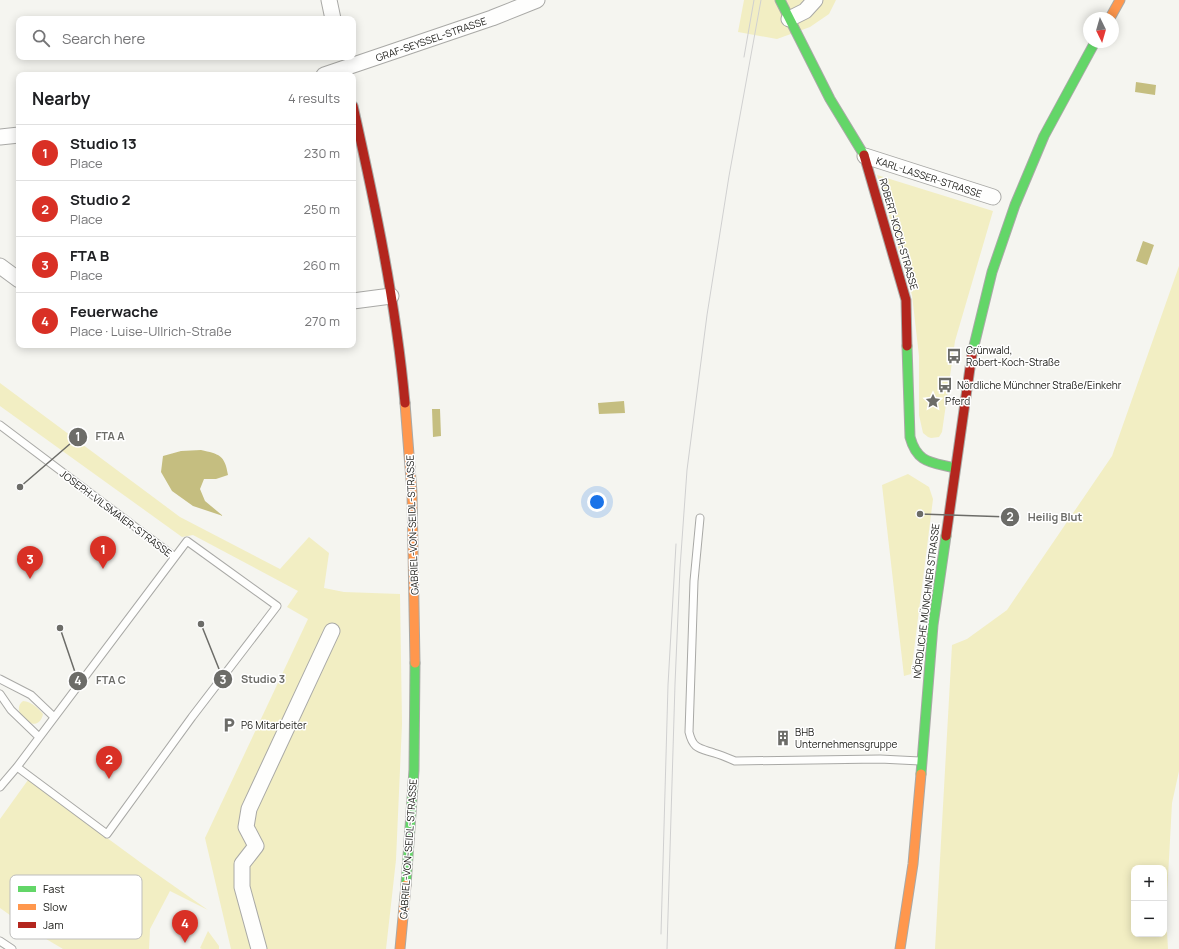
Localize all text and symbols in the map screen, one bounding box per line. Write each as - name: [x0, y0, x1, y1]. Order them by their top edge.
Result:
- north arrow: [1083, 12, 1119, 48]
- street label: GRAF-SEYSSEL-STRASSE: [374, 13, 489, 65]
- search box: [16, 16, 356, 60]
- icon: search: [30, 27, 52, 49]
- text: Search here: [62, 28, 145, 49]
- text: Nearby: [32, 87, 90, 110]
- text: 4 results: [288, 89, 340, 107]
- text: Studio 13: [70, 133, 137, 154]
- text: 1: [42, 144, 48, 162]
- text: 230 m: [304, 144, 340, 162]
- street label: KARL-LASSER-STRASSE: [874, 153, 984, 201]
- text: Place: [70, 154, 103, 172]
- street label: ROBERT-KOCH-STRASSE: [876, 176, 922, 292]
- text: Studio 2: [70, 189, 130, 210]
- text: 2: [41, 200, 49, 218]
- text: 250 m: [304, 200, 340, 218]
- text: Place: [70, 210, 103, 228]
- text: FTA B: [70, 245, 109, 266]
- text: 3: [41, 256, 49, 274]
- text: 260 m: [303, 256, 340, 274]
- text: Place: [70, 266, 103, 284]
- text: Feuerwache: [70, 301, 158, 322]
- text: 4: [41, 312, 49, 330]
- text: 270 m: [305, 312, 340, 330]
- text: Place · Luise-Ullrich-Straße: [70, 322, 232, 340]
- place label: Grünwald, Robert-Koch-Straße: [966, 343, 1060, 369]
- bus stop icon: Grünwald, Robert-Koch-Straße: [945, 347, 963, 365]
- bus stop icon: Nördliche Münchner Straße/Einkehr: [936, 376, 954, 394]
- place label: Nördliche Münchner Straße/Einkehr: [957, 378, 1122, 392]
- place icon: Pferd: [924, 392, 942, 410]
- place label: Pferd: [945, 394, 970, 408]
- callout: FTA A: [68, 425, 133, 448]
- text: 1: [75, 428, 81, 445]
- text: FTA A: [95, 428, 125, 443]
- street label: GABRIEL-VON-SEIDL-STRASSE: [403, 454, 421, 595]
- street label: JOSEPH-VILSMAIER-STRASSE: [57, 466, 175, 560]
- your location: [587, 492, 607, 512]
- callout: Heilig Blut: [1000, 506, 1090, 529]
- text: 2: [1006, 508, 1014, 525]
- text: Heilig Blut: [1028, 509, 1082, 524]
- street label: NÖRDLICHE MÜNCHNER STRASSE: [910, 522, 942, 679]
- pin: 1: [90, 536, 116, 569]
- pin: 3: [17, 546, 43, 579]
- callout: Studio 3: [213, 668, 293, 691]
- callout: FTA C: [68, 669, 134, 692]
- text: 3: [220, 671, 227, 688]
- text: Studio 3: [241, 671, 285, 686]
- text: 4: [74, 672, 82, 689]
- text: FTA C: [96, 672, 126, 687]
- parking icon: P6 Mitarbeiter: [220, 716, 238, 734]
- place label: P6 Mitarbeiter: [241, 718, 307, 732]
- place label: BHB Unternehmensgruppe: [795, 725, 898, 751]
- building icon: BHB Unternehmensgruppe: [774, 729, 792, 747]
- pin: 2: [96, 746, 122, 779]
- street label: GABRIEL-VON-SEIDL-STRASSE: [396, 778, 420, 919]
- map controls: [1131, 865, 1167, 937]
- button: +: [1131, 865, 1167, 901]
- legend: [10, 875, 142, 939]
- text: Fast: [43, 881, 65, 896]
- text: Slow: [43, 899, 68, 914]
- button: −: [1131, 901, 1167, 937]
- pin: 4: [172, 910, 198, 943]
- text: Jam: [43, 917, 64, 932]

